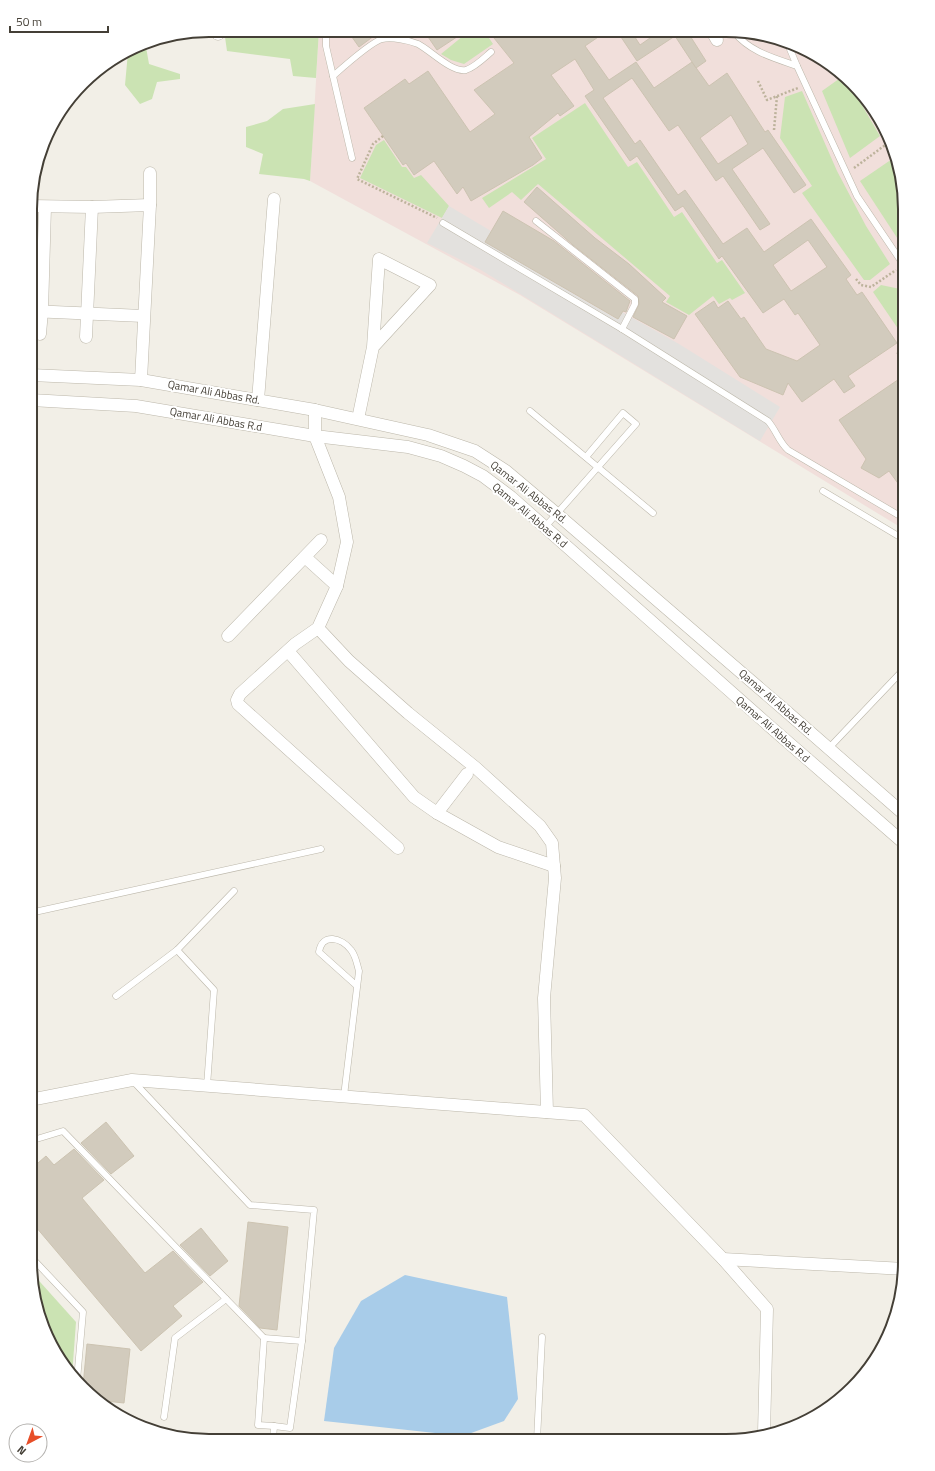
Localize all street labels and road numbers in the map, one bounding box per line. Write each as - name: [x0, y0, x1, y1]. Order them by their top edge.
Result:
- street label: Qamar Ali Abbas Rd.: [166, 376, 262, 408]
- street label: Qamar Ali Abbas R.d: [168, 403, 264, 435]
- street label: Qamar Ali Abbas Rd.: [487, 457, 571, 527]
- street label: Qamar Ali Abbas R.d: [489, 479, 571, 551]
- street label: Qamar Ali Abbas Rd.: [735, 665, 817, 739]
- street label: Qamar Ali Abbas R.d: [732, 692, 814, 766]

